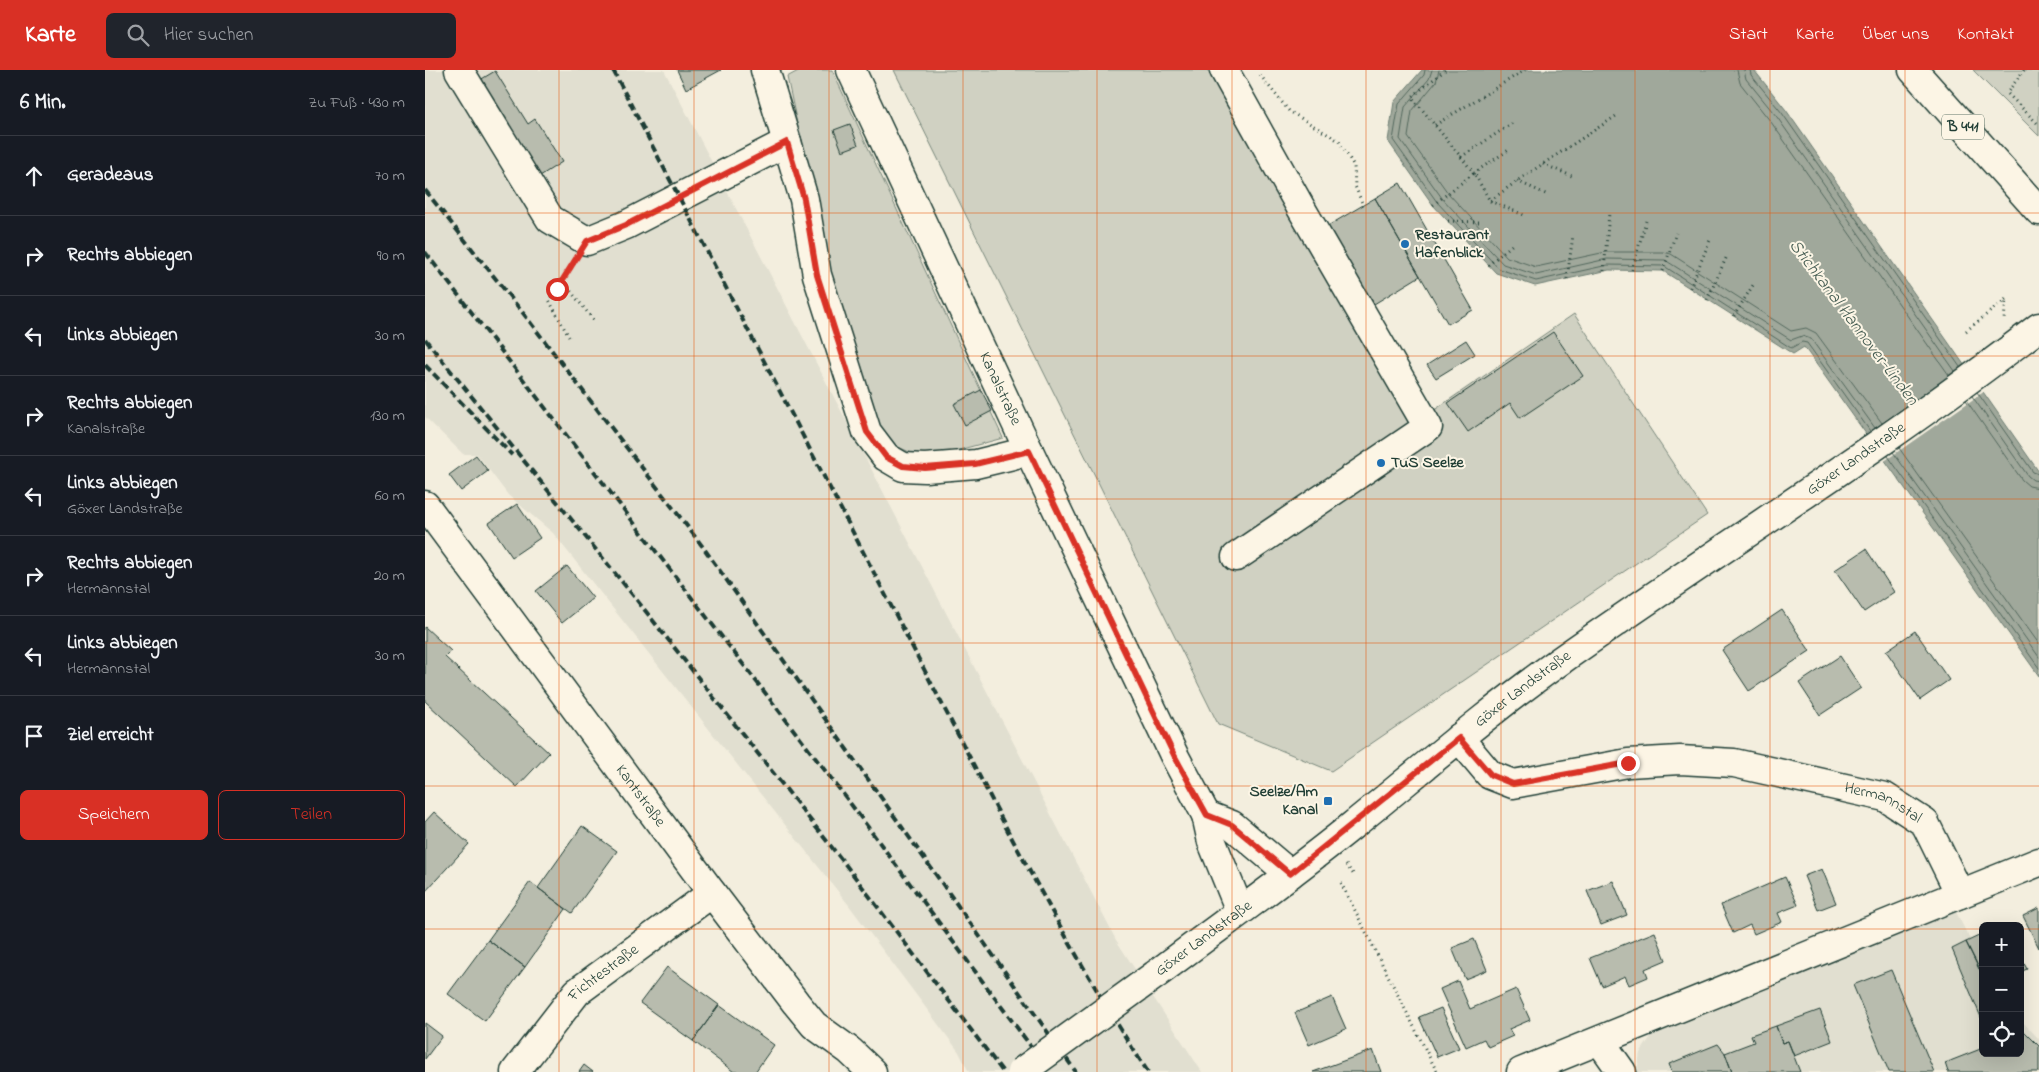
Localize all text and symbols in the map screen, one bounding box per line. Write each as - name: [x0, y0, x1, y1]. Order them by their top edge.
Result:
- search box: [106, 13, 456, 58]
- text: Karte: [25, 18, 76, 53]
- icon: search: [124, 21, 152, 49]
- text: Hier suchen: [164, 22, 253, 49]
- text: Start: [1729, 22, 1768, 48]
- text: Karte: [1796, 22, 1834, 48]
- text: Über uns: [1862, 22, 1929, 48]
- text: Kontakt: [1957, 22, 2014, 48]
- text: 6 Min.: [20, 88, 66, 118]
- text: Zu Fuß · 430 m: [308, 91, 405, 115]
- road number: B 441: [1942, 114, 1984, 140]
- icon: ahead: [20, 162, 48, 190]
- text: Geradeaus: [67, 162, 154, 189]
- text: 70 m: [375, 164, 405, 188]
- place label: Restaurant Hafenblick: [1414, 223, 1490, 265]
- water label: Stichkanal Hannover-Linden: [1782, 234, 1925, 412]
- marker: Restaurant Hafenblick: [1399, 238, 1411, 250]
- icon: right: [20, 242, 48, 270]
- text: Rechts abbiegen: [67, 242, 192, 269]
- text: 90 m: [377, 244, 405, 268]
- route start: [546, 278, 569, 301]
- icon: left: [20, 322, 48, 350]
- text: Links abbiegen: [67, 322, 178, 349]
- text: 30 m: [375, 324, 405, 348]
- street label: Kanalstraße: [973, 348, 1028, 430]
- text: Rechts abbiegen: [67, 390, 192, 417]
- icon: right: [20, 402, 48, 430]
- text: 130 m: [370, 404, 405, 428]
- street label: Göxer Landstraße: [1802, 416, 1911, 502]
- text: Kanalstraße: [67, 417, 145, 441]
- place label: TuS Seelze: [1391, 451, 1465, 475]
- marker: TuS Seelze: [1375, 457, 1387, 469]
- text: Links abbiegen: [67, 470, 178, 497]
- icon: left: [20, 482, 48, 510]
- text: 60 m: [375, 484, 405, 508]
- text: Göxer Landstraße: [67, 497, 183, 521]
- text: Rechts abbiegen: [67, 550, 192, 577]
- icon: right: [20, 562, 48, 590]
- text: 20 m: [374, 564, 405, 588]
- text: Hermannstal: [67, 577, 150, 601]
- text: Links abbiegen: [67, 630, 178, 657]
- icon: left: [20, 642, 48, 670]
- text: 30 m: [375, 644, 405, 668]
- street label: Göxer Landstraße: [1469, 644, 1577, 733]
- text: Hermannstal: [67, 657, 150, 681]
- icon: arrive: [20, 722, 48, 750]
- text: Ziel erreicht: [67, 722, 154, 749]
- route end: [1617, 752, 1640, 775]
- street label: Kantstraße: [609, 760, 672, 833]
- street label: Hermannstal: [1842, 776, 1927, 830]
- place label: Seelze/Am Kanal: [1250, 780, 1319, 822]
- button: Speichern: [20, 790, 208, 840]
- button: Teilen: [218, 790, 405, 840]
- marker: Seelze/Am Kanal: [1322, 795, 1334, 807]
- street label: Göxer Landstraße: [1150, 894, 1258, 983]
- map controls: [1979, 922, 2024, 1057]
- button: +: [1979, 922, 2024, 967]
- street label: Fichtestraße: [561, 938, 645, 1007]
- button: −: [1979, 967, 2024, 1012]
- button: locate: [1979, 1012, 2024, 1057]

